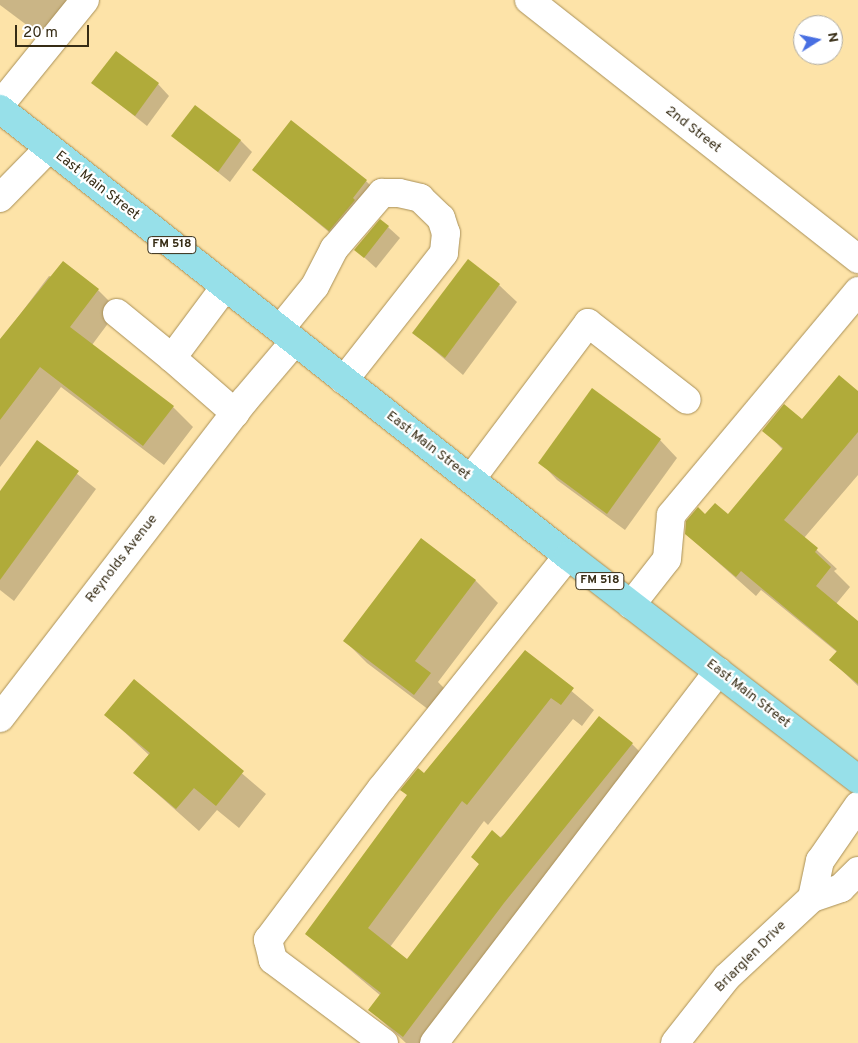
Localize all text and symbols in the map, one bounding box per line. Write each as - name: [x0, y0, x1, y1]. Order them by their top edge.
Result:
- scale bar: [18, 15, 91, 47]
- north arrow: [793, 15, 843, 65]
- text: 20 m: [23, 24, 58, 43]
- text: N: [823, 31, 842, 44]
- street label: 2nd Street: [662, 103, 724, 157]
- street label: East Main Street: [52, 148, 142, 224]
- road number: FM 518: [147, 236, 197, 254]
- street label: East Main Street: [383, 408, 473, 484]
- street label: Reynolds Avenue: [82, 511, 162, 607]
- road number: FM 518: [575, 572, 625, 590]
- street label: East Main Street: [703, 656, 793, 732]
- street label: Briarglen Drive: [712, 918, 790, 996]

